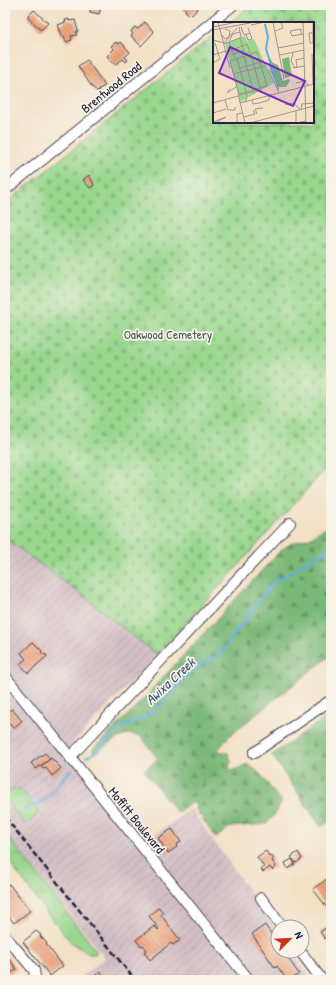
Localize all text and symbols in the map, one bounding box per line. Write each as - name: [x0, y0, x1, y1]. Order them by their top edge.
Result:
- inset map: [213, 22, 314, 123]
- street label: Brentwood Road: [77, 57, 145, 117]
- park label: Oakwood Cemetery: [124, 325, 213, 343]
- water label: Awixa Creek: [141, 652, 199, 709]
- street label: Moffitt Boulevard: [105, 783, 169, 857]
- north arrow: [270, 919, 310, 959]
- text: N: [292, 929, 307, 941]

